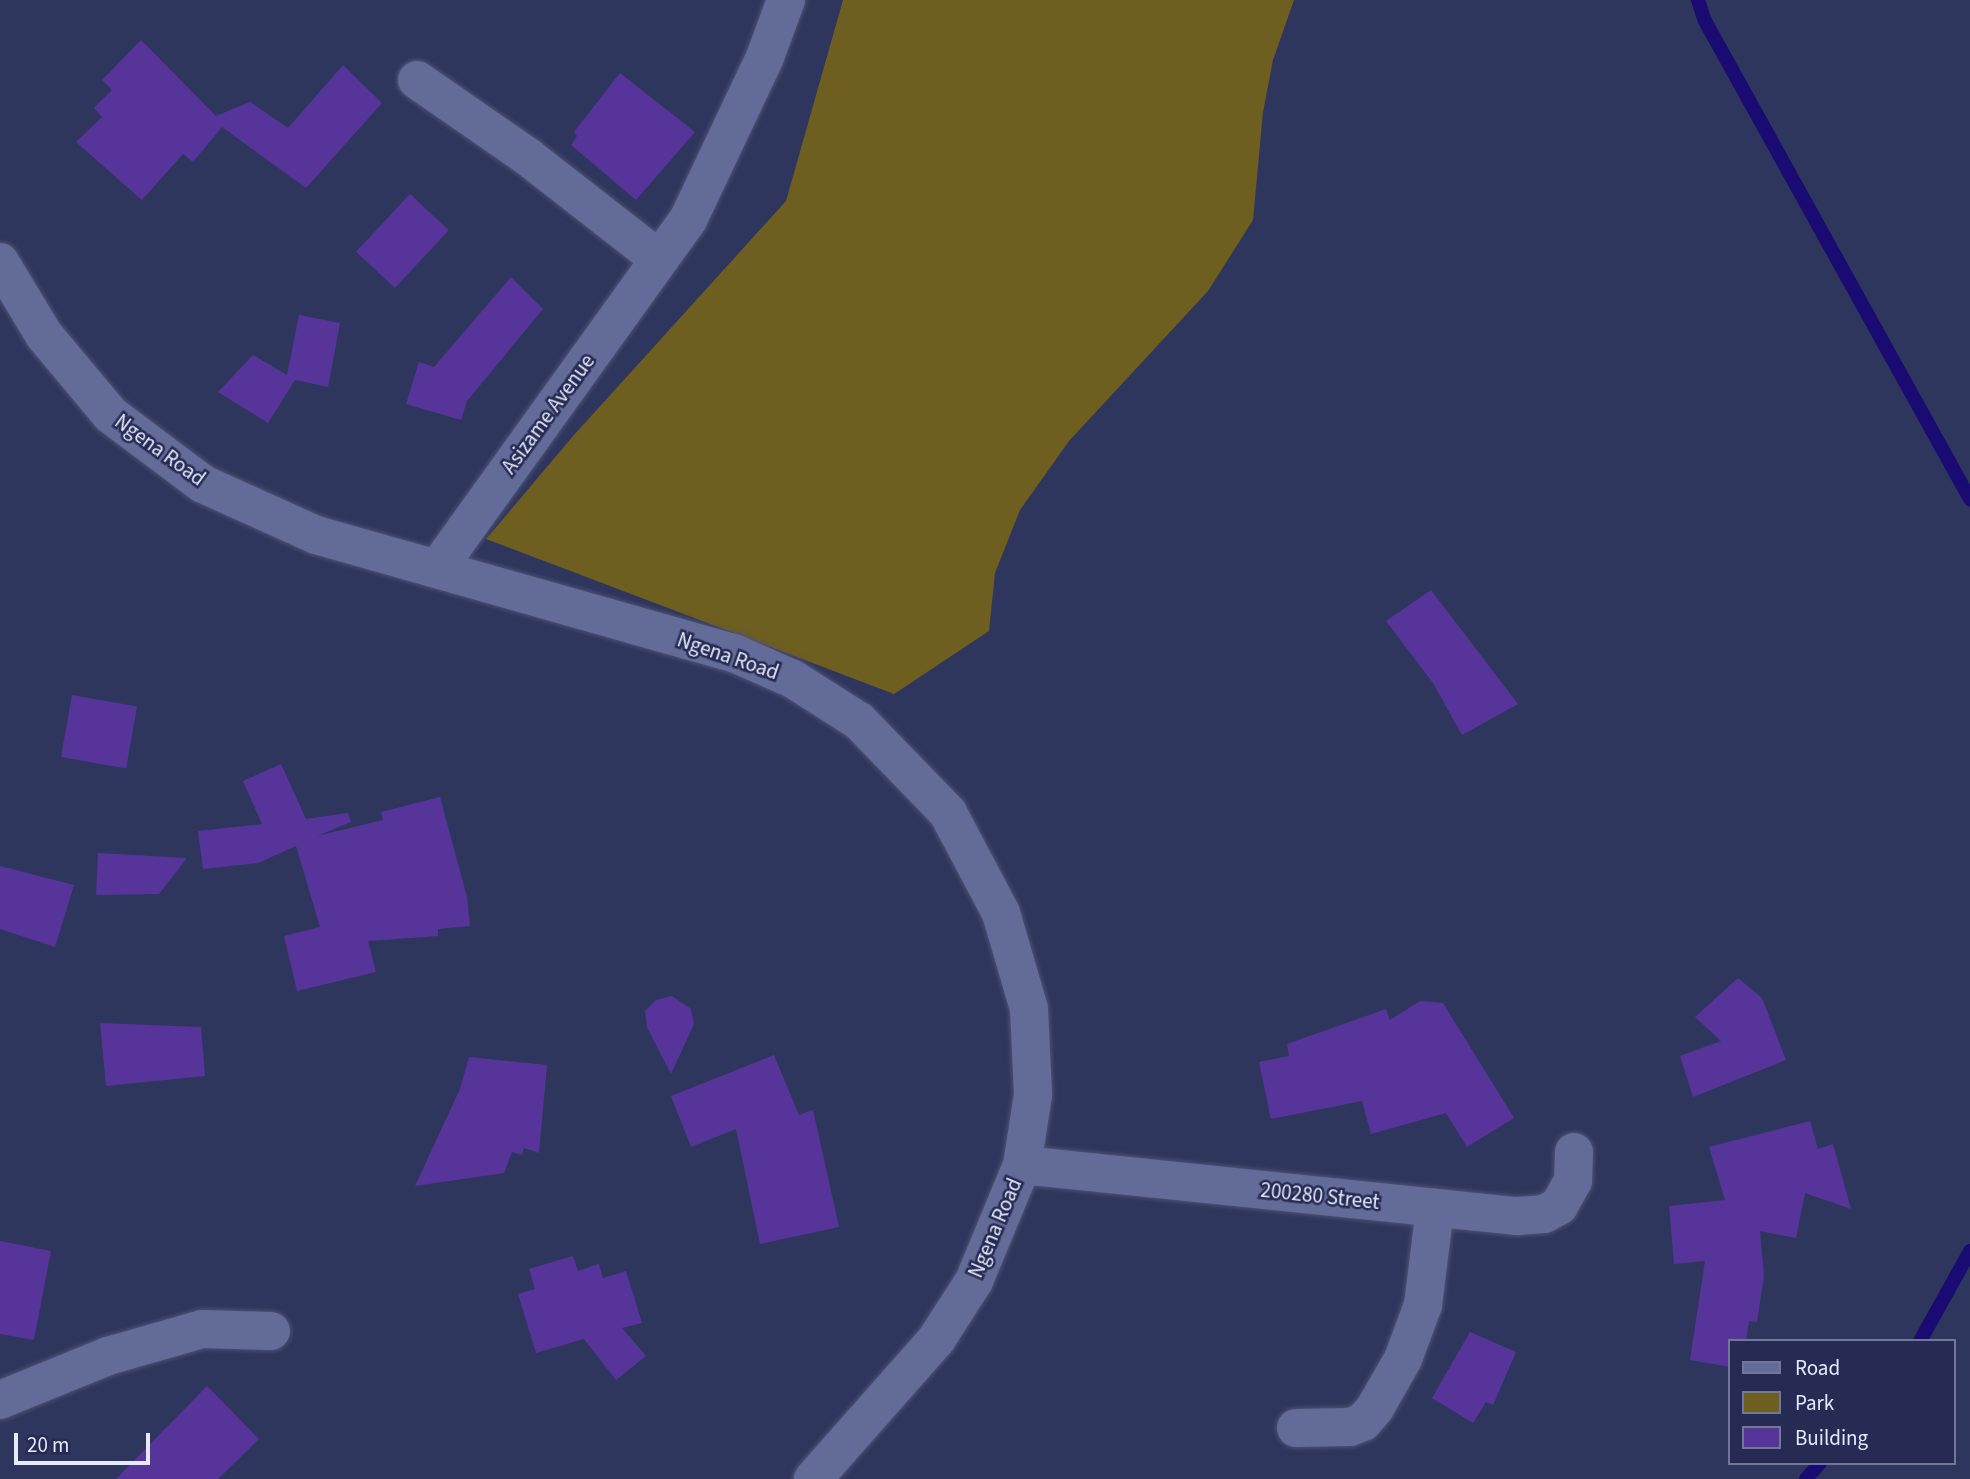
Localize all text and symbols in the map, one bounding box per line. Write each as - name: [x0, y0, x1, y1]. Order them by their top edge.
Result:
- street label: Asizame Avenue: [496, 349, 600, 479]
- street label: Ngena Road: [110, 409, 210, 491]
- street label: Ngena Road: [674, 627, 782, 685]
- street label: Ngena Road: [963, 1174, 1027, 1282]
- street label: 200280 Street: [1259, 1177, 1381, 1215]
- legend: [1728, 1339, 1956, 1465]
- text: Road: [1795, 1353, 1840, 1383]
- text: Park: [1795, 1388, 1834, 1418]
- scale bar: [18, 1420, 154, 1464]
- text: Building: [1795, 1423, 1868, 1453]
- text: 20 m: [27, 1430, 69, 1460]

